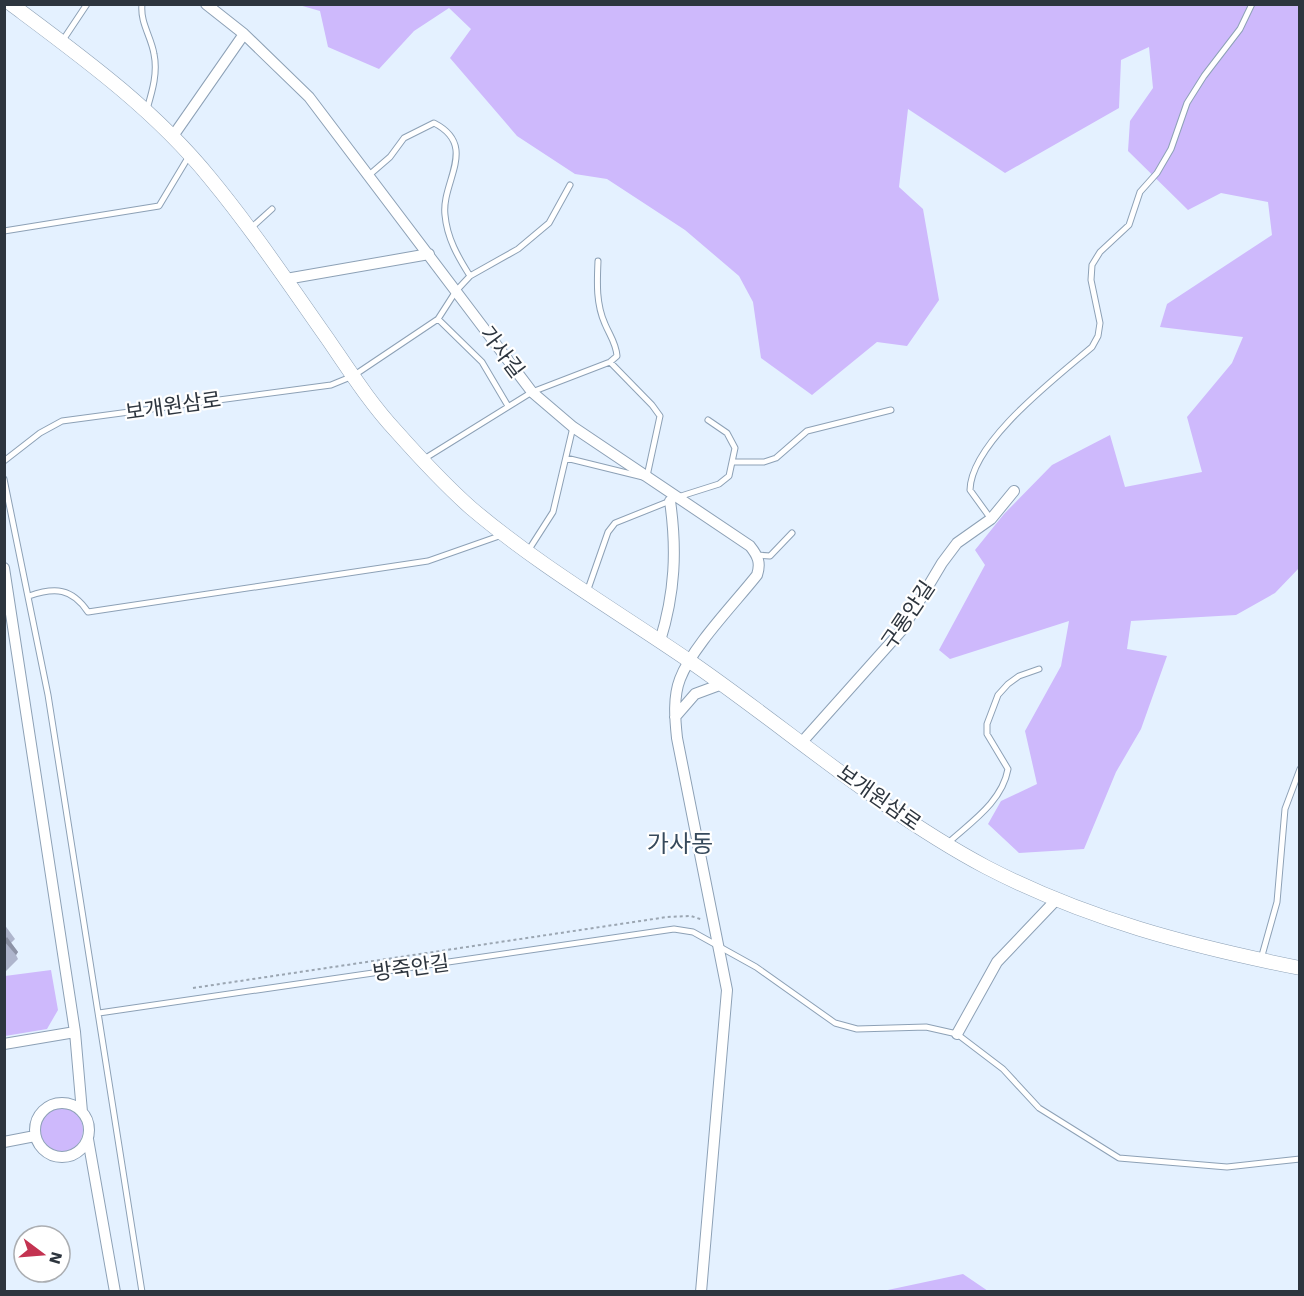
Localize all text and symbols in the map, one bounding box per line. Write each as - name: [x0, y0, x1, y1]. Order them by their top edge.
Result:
- street label: 가사길: [475, 321, 530, 382]
- street label: 보개원삼로: [123, 386, 223, 425]
- street label: 구롱안길: [876, 576, 940, 654]
- street label: 보개원삼로: [833, 760, 926, 836]
- district label: 가사동: [647, 830, 713, 858]
- street label: 방죽안길: [371, 950, 451, 985]
- north arrow: [12, 1224, 72, 1284]
- text: N: [45, 1250, 67, 1266]

